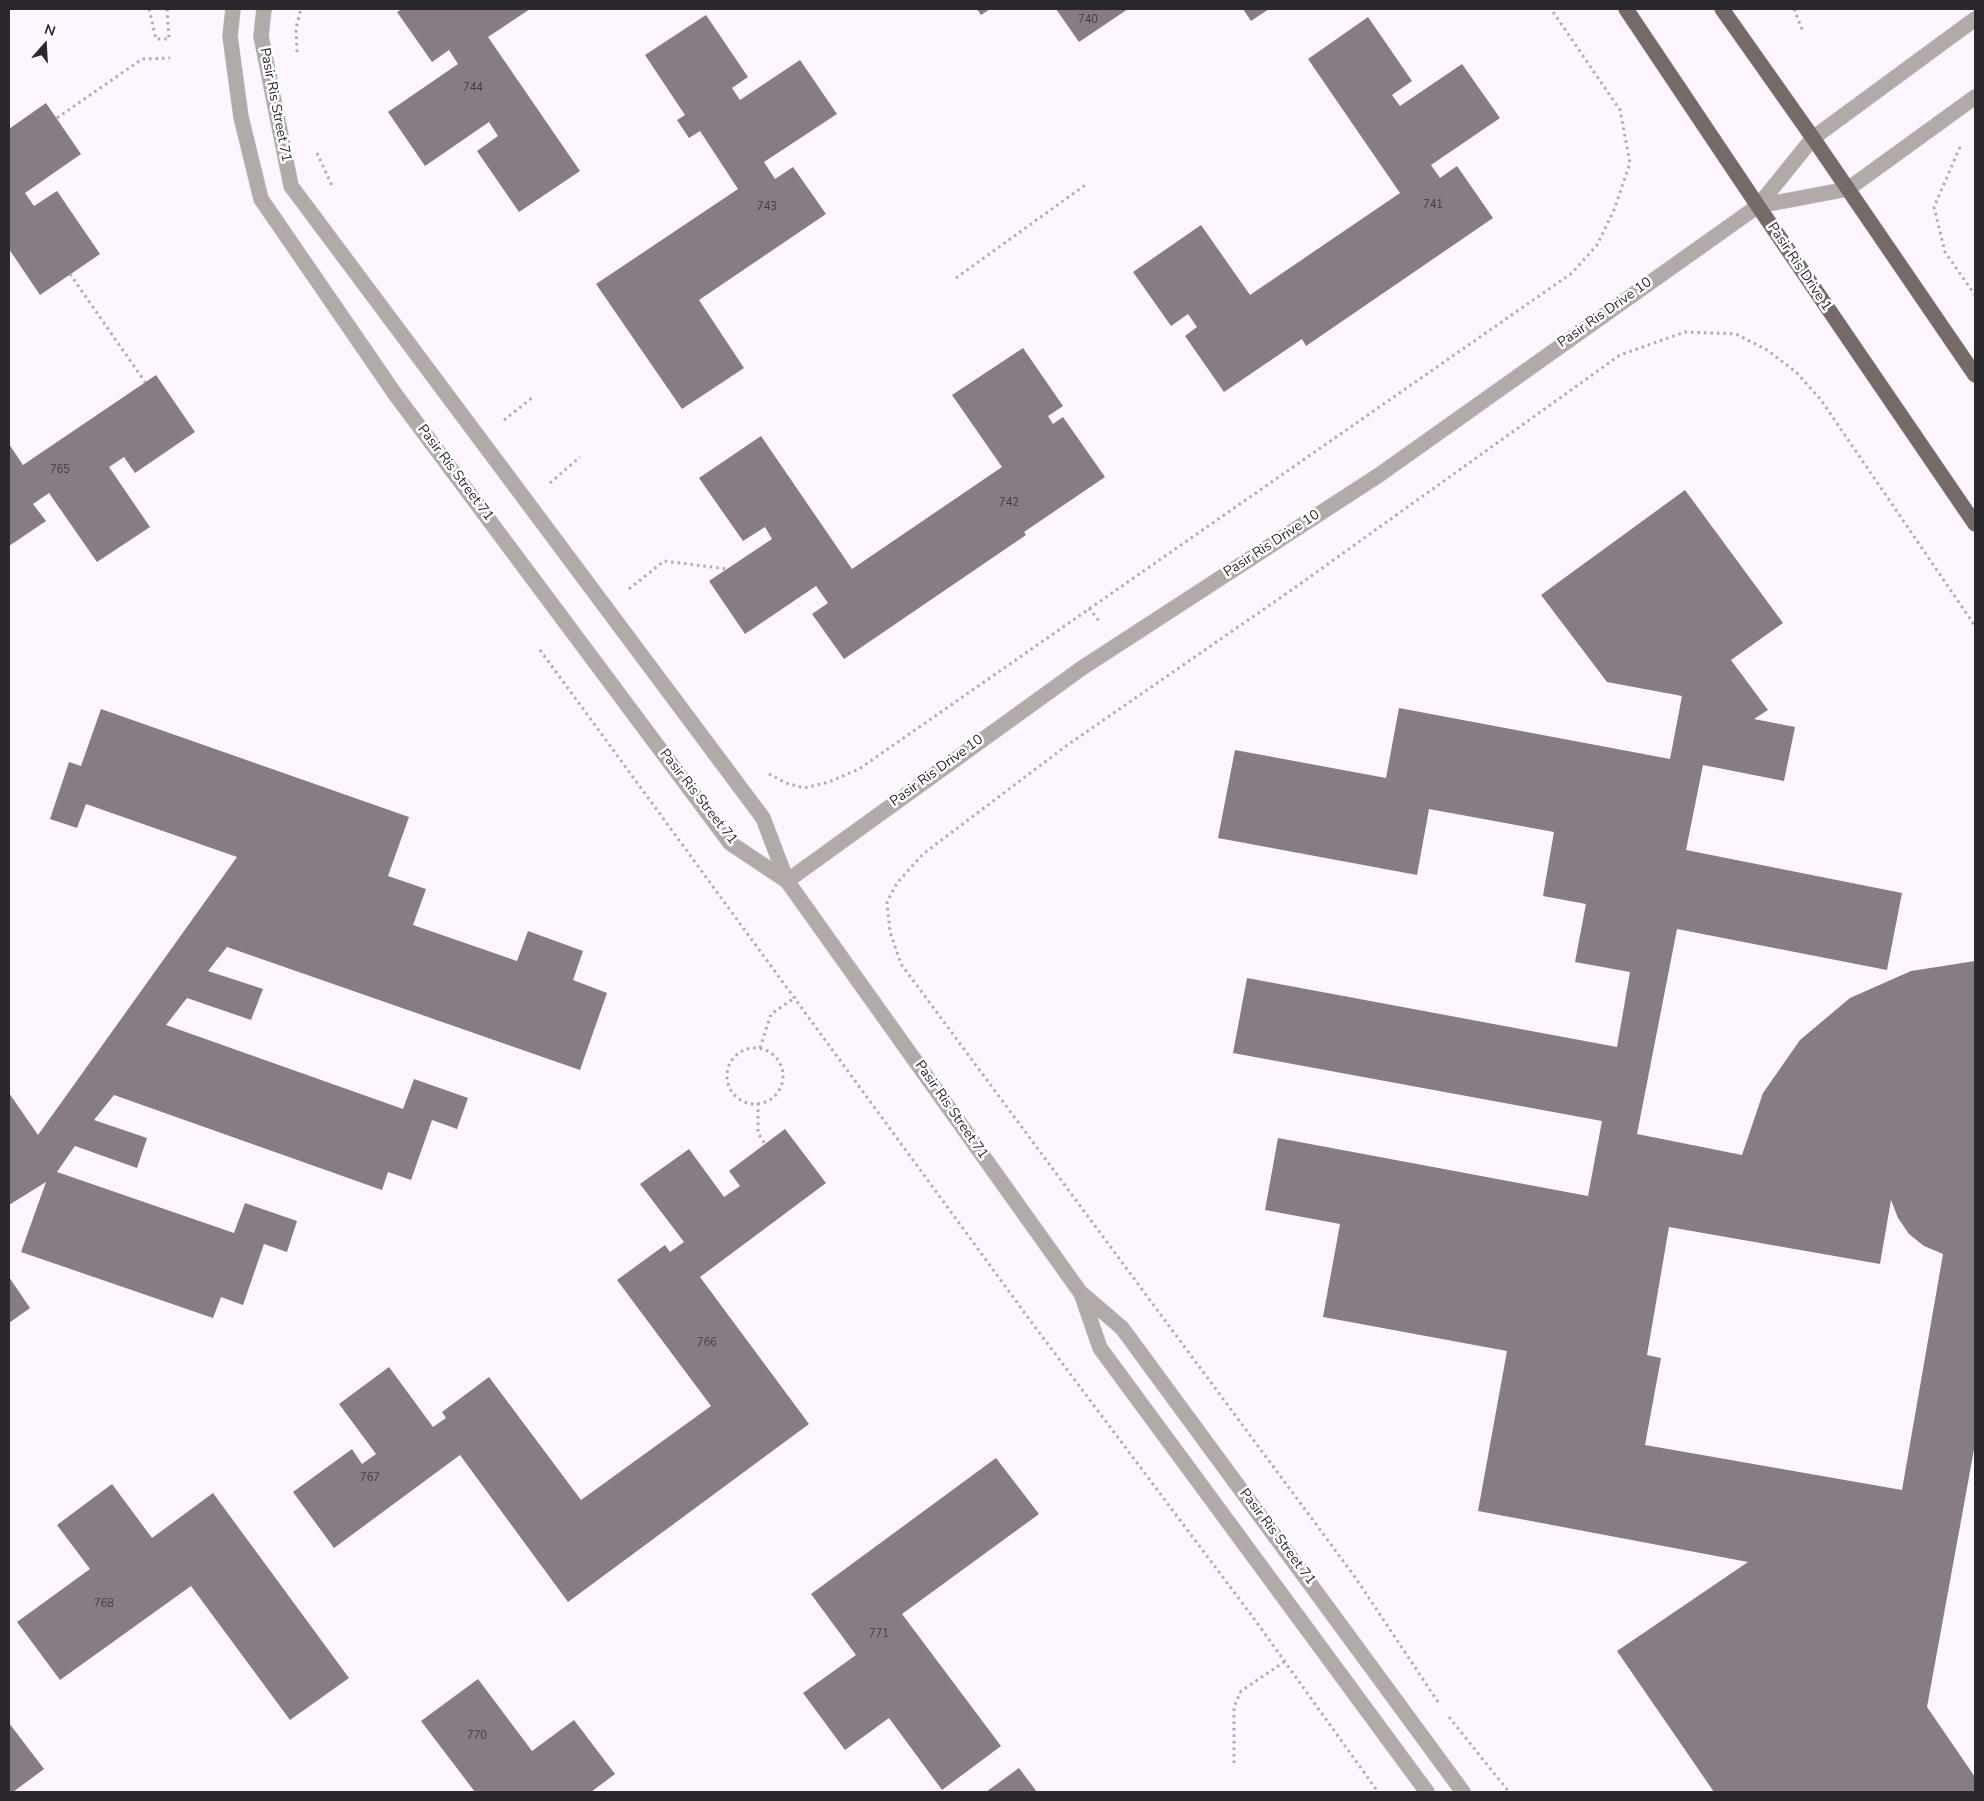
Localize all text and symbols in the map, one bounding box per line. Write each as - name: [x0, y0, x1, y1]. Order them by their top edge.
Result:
- house number: 740: [1078, 13, 1098, 27]
- north arrow: [20, 20, 70, 70]
- text: N: [42, 20, 58, 41]
- street label: Pasir Ris Street 71: [256, 46, 294, 164]
- house number: 744: [463, 81, 483, 95]
- house number: 741: [1423, 198, 1443, 212]
- house number: 743: [757, 200, 777, 214]
- street label: Pasir Ris Drive 1: [1763, 220, 1835, 314]
- street label: Pasir Ris Drive 10: [1555, 274, 1655, 352]
- street label: Pasir Ris Street 71: [413, 422, 497, 524]
- house number: 765: [50, 463, 70, 477]
- house number: 742: [999, 496, 1019, 510]
- street label: Pasir Ris Drive 10: [1221, 507, 1323, 581]
- street label: Pasir Ris Drive 10: [887, 732, 987, 810]
- street label: Pasir Ris Street 71: [656, 746, 740, 848]
- street label: Pasir Ris Street 71: [911, 1058, 991, 1162]
- house number: 766: [697, 1336, 717, 1350]
- house number: 767: [360, 1471, 380, 1485]
- street label: Pasir Ris Street 71: [1235, 1486, 1319, 1588]
- house number: 768: [94, 1597, 114, 1611]
- house number: 771: [869, 1627, 889, 1641]
- house number: 770: [467, 1729, 487, 1743]

